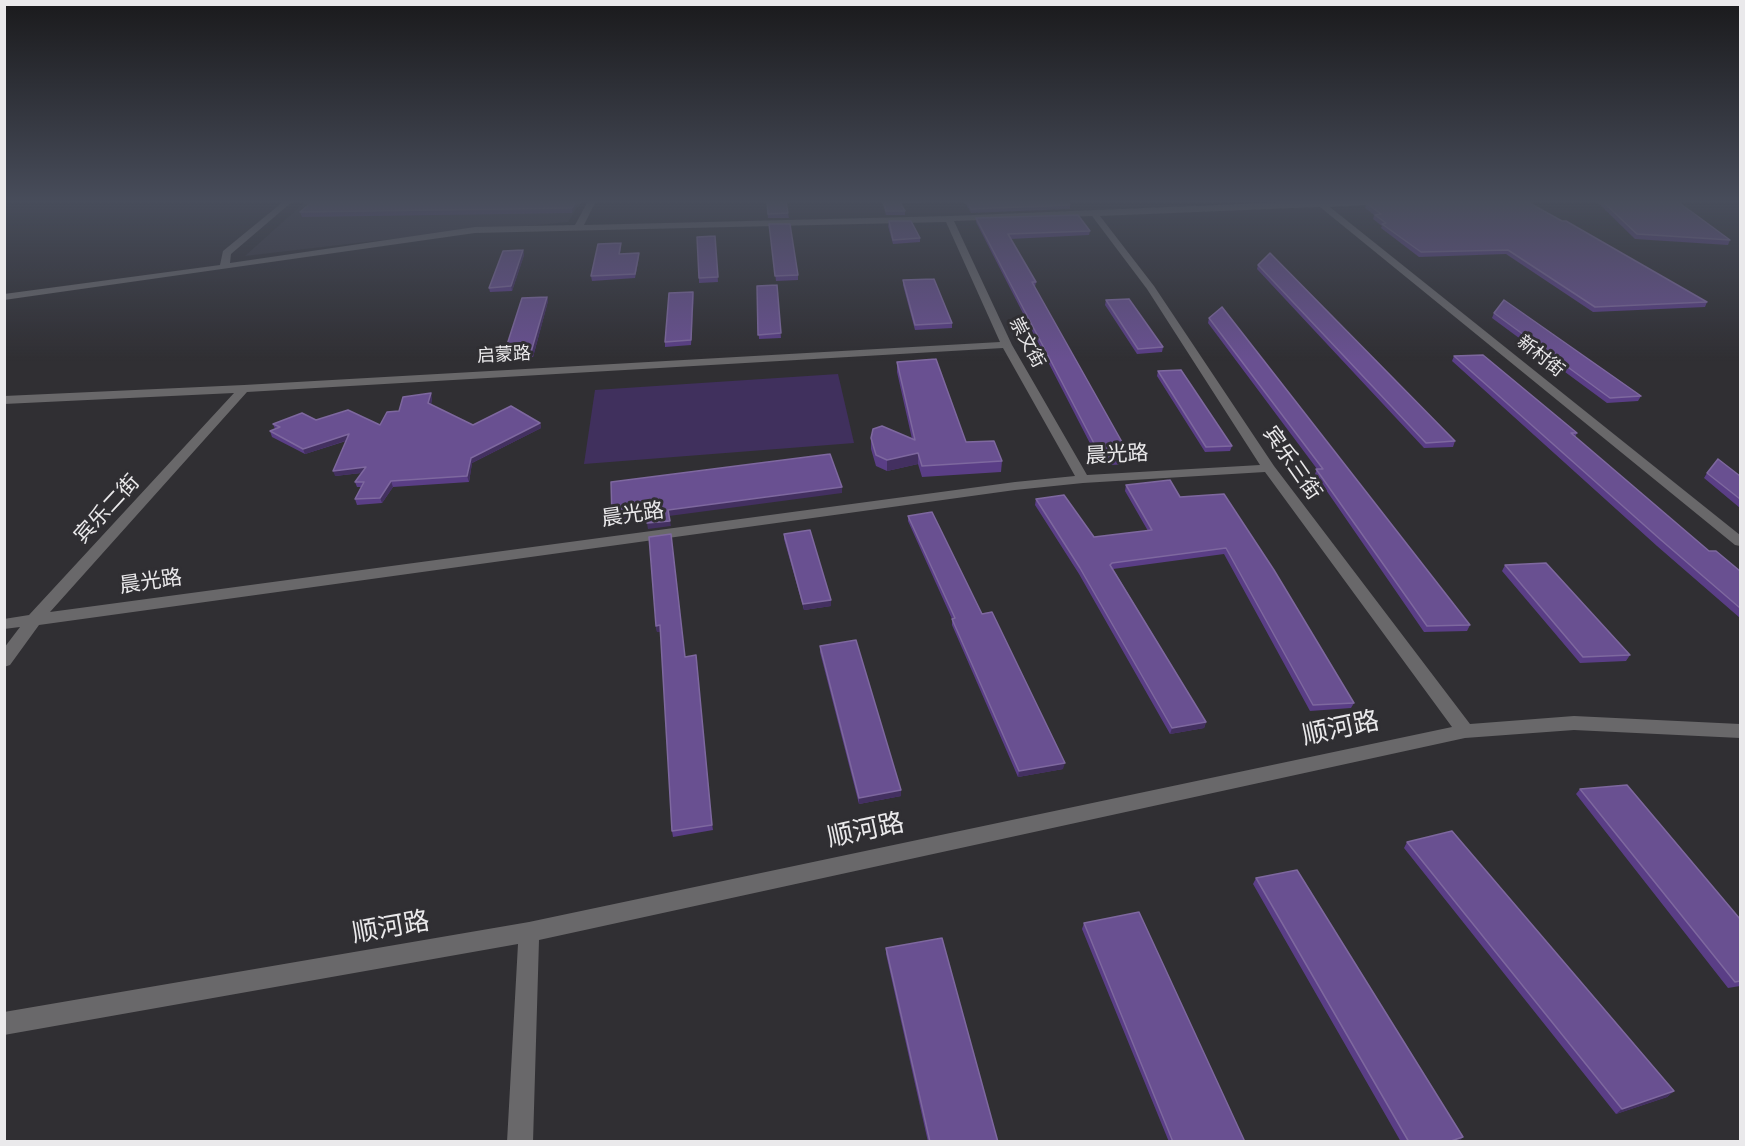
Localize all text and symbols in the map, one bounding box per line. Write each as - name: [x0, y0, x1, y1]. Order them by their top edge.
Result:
- street label: 崇文街: [1004, 314, 1048, 372]
- street label: 新村街: [1512, 332, 1568, 382]
- street label: 启蒙路: [476, 344, 532, 368]
- street label: 宾乐三街: [1257, 422, 1325, 506]
- street label: 晨光路: [1085, 442, 1149, 470]
- street label: 宾乐二街: [70, 471, 146, 549]
- street label: 晨光路: [600, 499, 666, 533]
- street label: 晨光路: [118, 566, 184, 600]
- street label: 顺河路: [1300, 707, 1382, 753]
- street label: 顺河路: [825, 809, 907, 855]
- street label: 顺河路: [350, 907, 432, 951]

